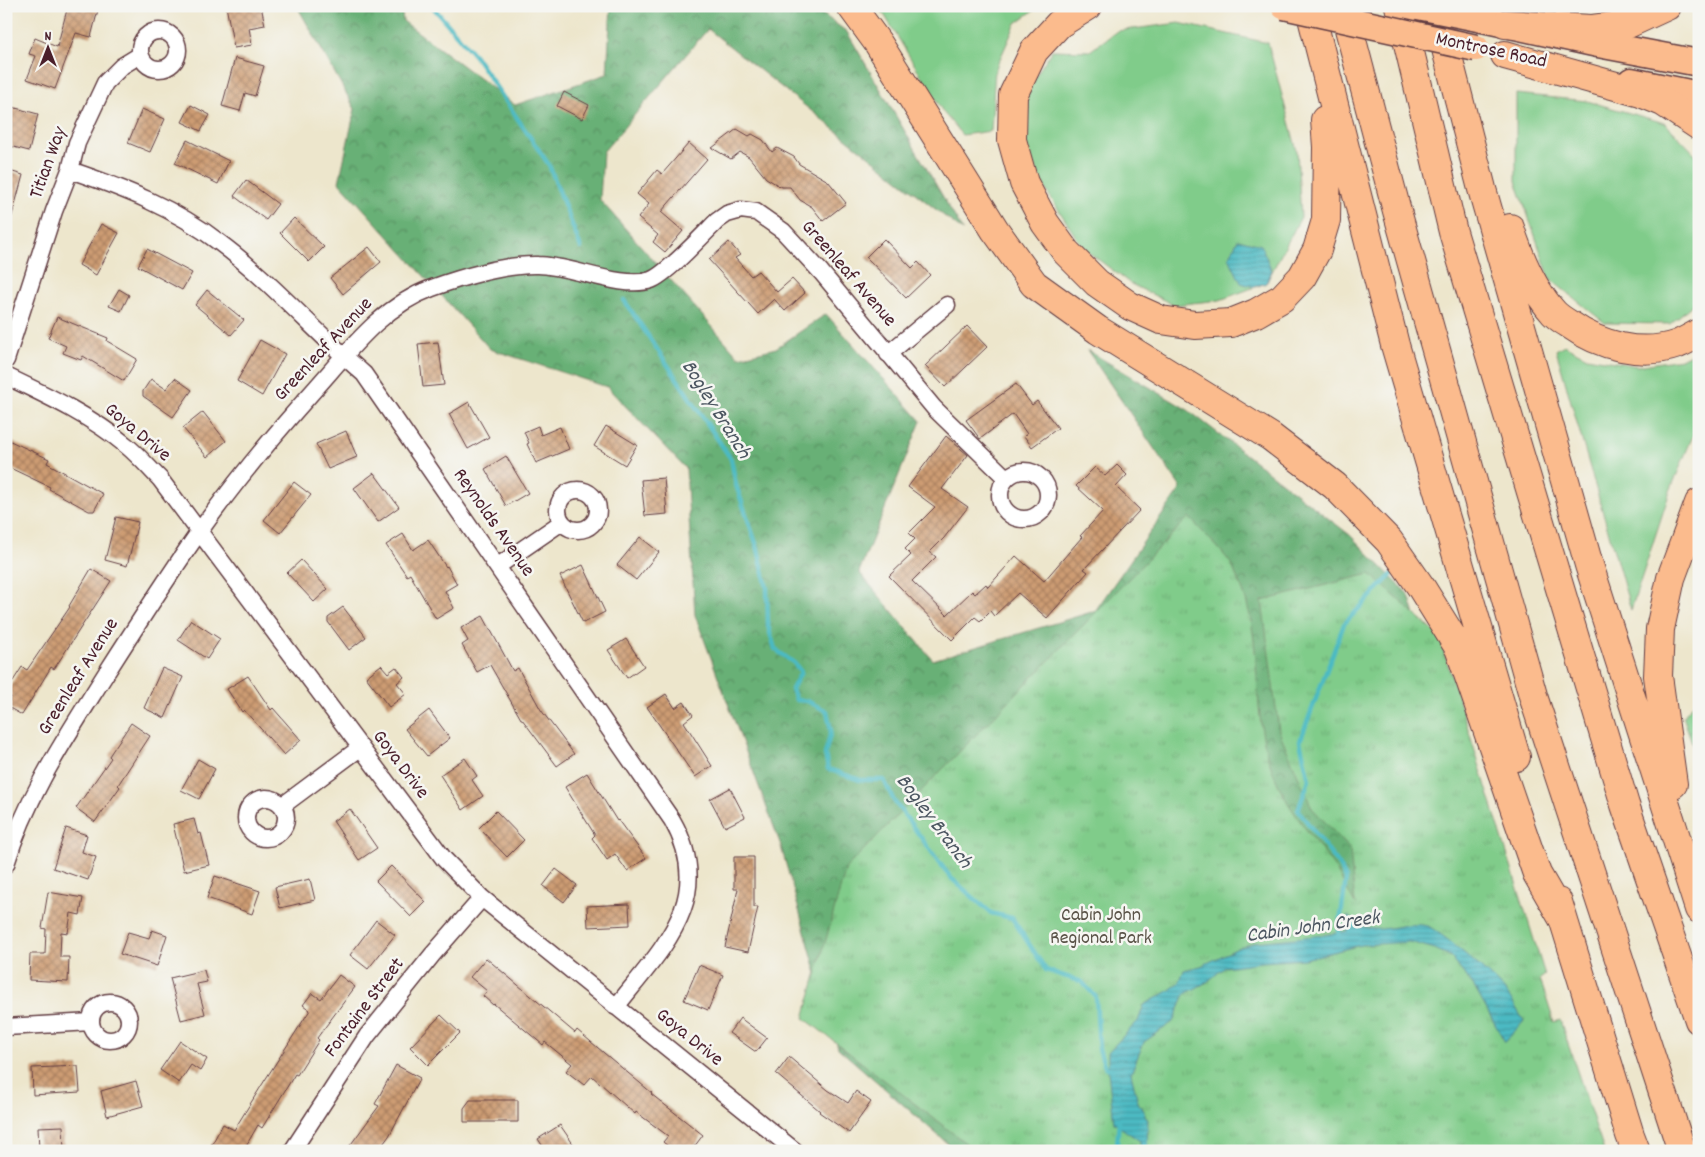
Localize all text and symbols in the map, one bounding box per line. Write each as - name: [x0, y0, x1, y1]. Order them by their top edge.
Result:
- north arrow: [22, 22, 72, 72]
- street label: Montrose Road: [1433, 26, 1549, 76]
- text: N: [45, 27, 52, 47]
- street label: Titian Way: [23, 122, 75, 203]
- street label: Greenleaf Avenue: [794, 214, 903, 334]
- street label: Greenleaf Avenue: [268, 291, 380, 408]
- water label: Bogley Branch: [673, 355, 758, 466]
- street label: Goya Drive: [98, 397, 177, 469]
- street label: Reynolds Avenue: [445, 463, 541, 583]
- street label: Greenleaf Avenue: [32, 613, 126, 741]
- street label: Goya Drive: [365, 725, 435, 805]
- water label: Bogley Branch: [887, 768, 979, 877]
- park label: Cabin John Regional Park: [1050, 902, 1152, 953]
- water label: Cabin John Creek: [1245, 903, 1384, 952]
- street label: Fontaine Street: [318, 952, 412, 1064]
- street label: Goya Drive: [649, 1002, 729, 1074]

